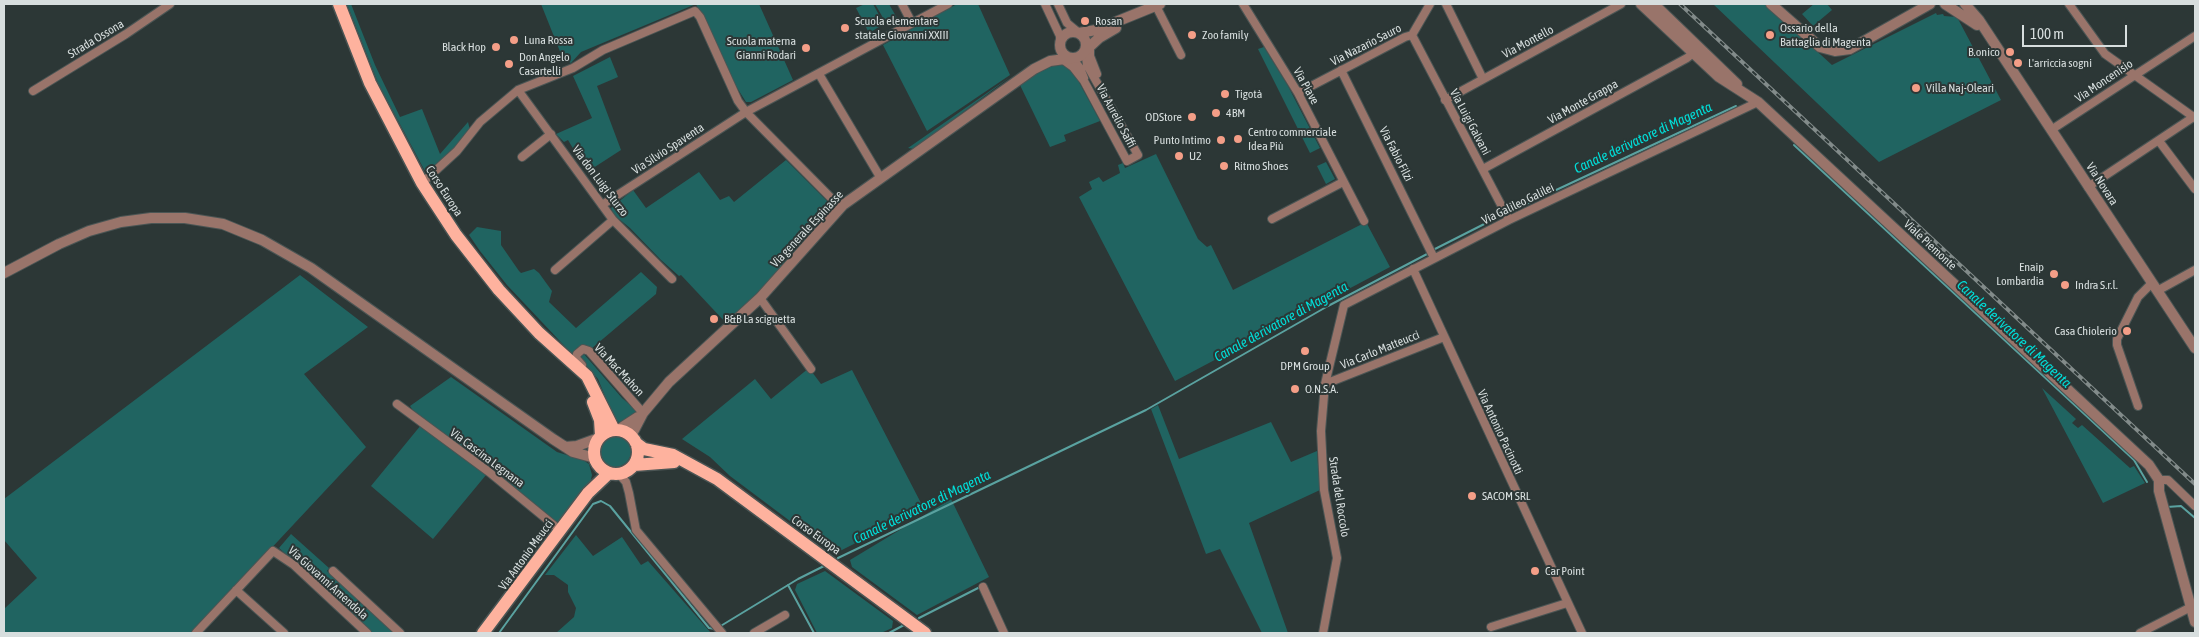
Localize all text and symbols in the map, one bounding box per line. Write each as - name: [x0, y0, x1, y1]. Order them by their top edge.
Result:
- place label: Scuola elementare statale Giovanni XXIII: [855, 14, 949, 42]
- place label: Rosan: [1095, 14, 1122, 28]
- marker: Rosan: [1079, 15, 1091, 27]
- scale bar: [2024, 15, 2129, 47]
- street label: Strada Ossona: [65, 17, 127, 61]
- street label: Via Nazario Sauro: [1328, 21, 1404, 69]
- place label: Ossario della Battaglia di Magenta: [1780, 21, 1871, 49]
- marker: Scuola elementare statale Giovanni XXIII: [839, 22, 851, 34]
- street label: Via Montello: [1500, 22, 1556, 62]
- text: 100 m: [2030, 25, 2064, 42]
- place label: Zoo family: [1202, 28, 1249, 42]
- marker: Zoo family: [1186, 29, 1198, 41]
- marker: Ossario della Battaglia di Magenta: [1764, 29, 1776, 41]
- place label: Luna Rossa: [524, 33, 573, 47]
- marker: Luna Rossa: [508, 34, 520, 46]
- place label: Scuola materna Gianni Rodari: [727, 34, 796, 62]
- place label: Black Hop: [442, 40, 486, 54]
- marker: Black Hop: [490, 41, 502, 53]
- marker: Scuola materna Gianni Rodari: [800, 42, 812, 54]
- place label: B.onico: [1968, 45, 2000, 59]
- marker: B.onico: [2004, 46, 2016, 58]
- place label: Don Angelo Casartelli: [519, 50, 570, 78]
- place label: L'arriccia sogni: [2028, 56, 2092, 70]
- street label: Via Moncenisio: [2072, 56, 2136, 106]
- marker: L'arriccia sogni: [2012, 57, 2024, 69]
- marker: Don Angelo Casartelli: [503, 58, 515, 70]
- street label: Via Piave: [1290, 65, 1322, 107]
- street label: Via Monte Grappa: [1545, 77, 1621, 127]
- place label: Villa Naj-Oleari: [1926, 81, 1994, 95]
- street label: Via Aurelio Saffi: [1093, 82, 1139, 150]
- marker: Villa Naj-Oleari: [1910, 82, 1922, 94]
- place label: Tigotà: [1235, 87, 1262, 101]
- street label: Via Luigi Galvani: [1447, 87, 1493, 157]
- marker: Tigotà: [1219, 88, 1231, 100]
- water label: Canale derivatore di Magenta: [1571, 99, 1715, 177]
- place label: 4BM: [1226, 106, 1245, 120]
- marker: 4BM: [1210, 107, 1222, 119]
- place label: ODStore: [1145, 110, 1182, 124]
- marker: ODStore: [1186, 111, 1198, 123]
- street label: Via Silvio Spaventa: [629, 120, 707, 178]
- street label: Via Fabio Filzi: [1376, 124, 1416, 184]
- place label: Centro commerciale Idea Più: [1248, 125, 1337, 153]
- place label: Punto Intimo: [1154, 133, 1211, 147]
- marker: Centro commerciale Idea Più: [1232, 133, 1244, 145]
- marker: Punto Intimo: [1215, 134, 1227, 146]
- street label: Via don Luigi Sturzo: [569, 143, 631, 219]
- place label: U2: [1189, 149, 1202, 163]
- marker: U2: [1173, 150, 1185, 162]
- place label: Ritmo Shoes: [1234, 159, 1288, 173]
- marker: Ritmo Shoes: [1218, 160, 1230, 172]
- street label: Via Novara: [2083, 160, 2121, 208]
- street label: Corso Europa: [422, 163, 466, 219]
- street label: Via Galileo Galilei: [1480, 180, 1556, 228]
- street label: Via generale Espinasse: [768, 188, 846, 270]
- street label: Viale Piemonte: [1901, 217, 1959, 273]
- place label: Enaip Lombardia: [1996, 260, 2044, 288]
- marker: Enaip Lombardia: [2048, 268, 2060, 280]
- water label: Canale derivatore di Magenta: [1953, 277, 2075, 391]
- water label: Canale derivatore di Magenta: [1211, 278, 1351, 366]
- place label: Indra S.r.l.: [2075, 278, 2118, 292]
- marker: Indra S.r.l.: [2059, 279, 2071, 291]
- place label: B&B La sciguetta: [724, 312, 795, 326]
- marker: B&B La sciguetta: [708, 313, 720, 325]
- place label: Casa Chiolerio: [2054, 324, 2117, 338]
- marker: Casa Chiolerio: [2121, 325, 2133, 337]
- street label: Via Carlo Matteucci: [1338, 328, 1422, 372]
- street label: Via Mac Mahon: [591, 341, 647, 399]
- marker: DPM Group: [1299, 345, 1311, 357]
- place label: DPM Group: [1280, 359, 1330, 373]
- place label: O.N.S.A.: [1305, 382, 1338, 396]
- marker: O.N.S.A.: [1289, 383, 1301, 395]
- street label: Via Antonio Pacinotti: [1474, 387, 1526, 477]
- street label: Via Cascina Legnana: [447, 425, 527, 491]
- street label: Strada del Roccolo: [1326, 456, 1352, 538]
- water label: Canale derivatore di Magenta: [851, 466, 993, 548]
- place label: SACOM SRL: [1482, 489, 1530, 503]
- marker: SACOM SRL: [1466, 490, 1478, 502]
- street label: Corso Europa: [789, 512, 843, 558]
- street label: Via Antonio Meucci: [496, 517, 556, 593]
- street label: Via Giovanni Amendola: [285, 543, 371, 623]
- place label: Car Point: [1545, 564, 1585, 578]
- marker: Car Point: [1529, 565, 1541, 577]

